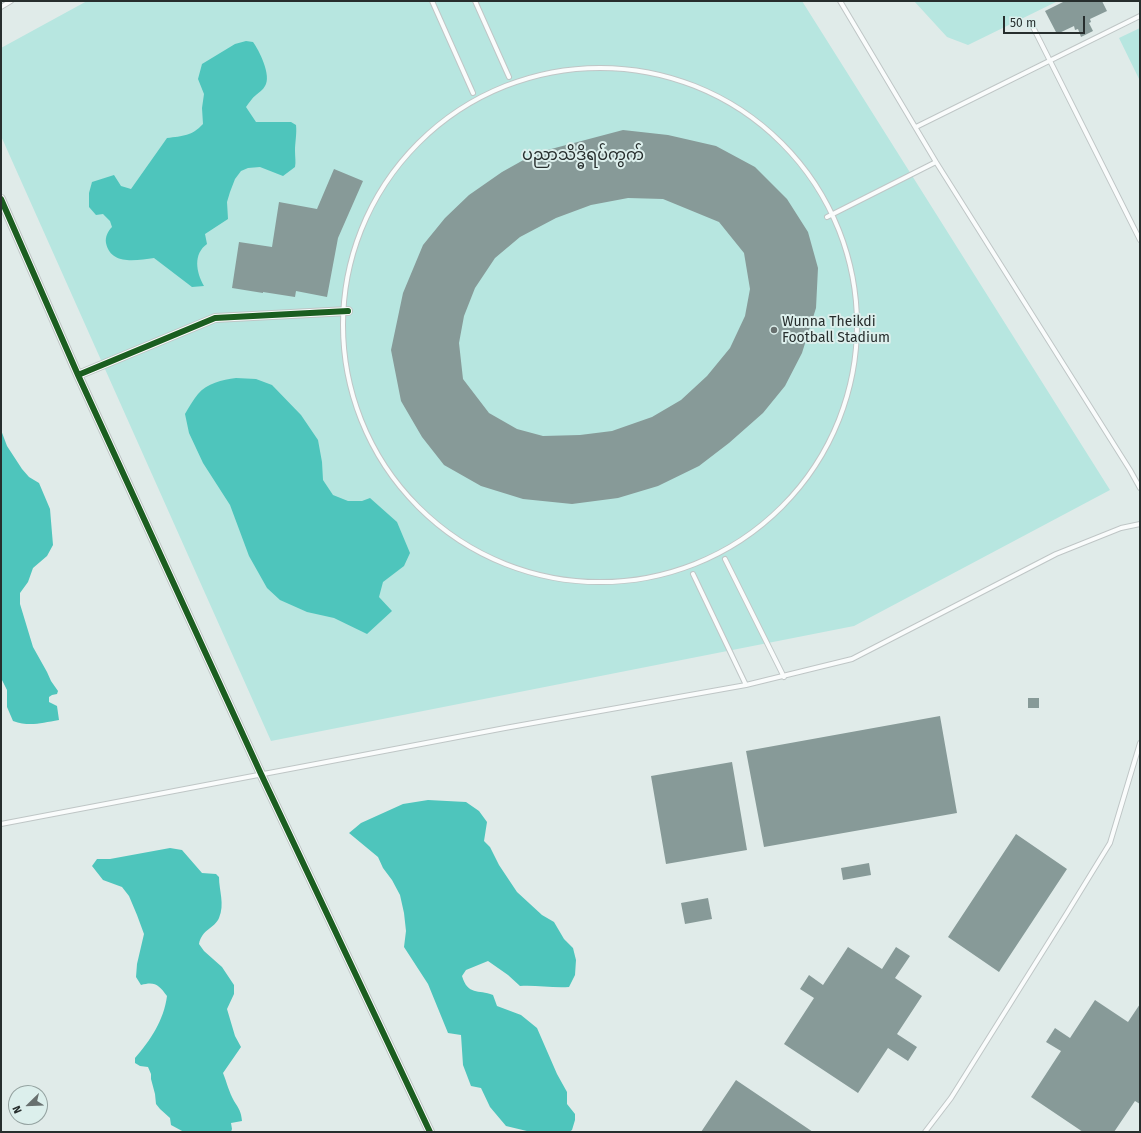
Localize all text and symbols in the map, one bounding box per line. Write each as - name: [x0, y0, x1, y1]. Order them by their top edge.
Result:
- scale bar: [1005, 8, 1087, 34]
- text: 50 m: [1010, 16, 1036, 30]
- district label: ပညာသိဒ္ဓိရပ်ကွက်: [522, 146, 644, 166]
- place label: Wunna Theikdi Football Stadium: [782, 314, 890, 346]
- marker: Wunna Theikdi Football Stadium: [769, 325, 779, 335]
- north arrow: [8, 1085, 48, 1125]
- text: N: [10, 1104, 25, 1115]

